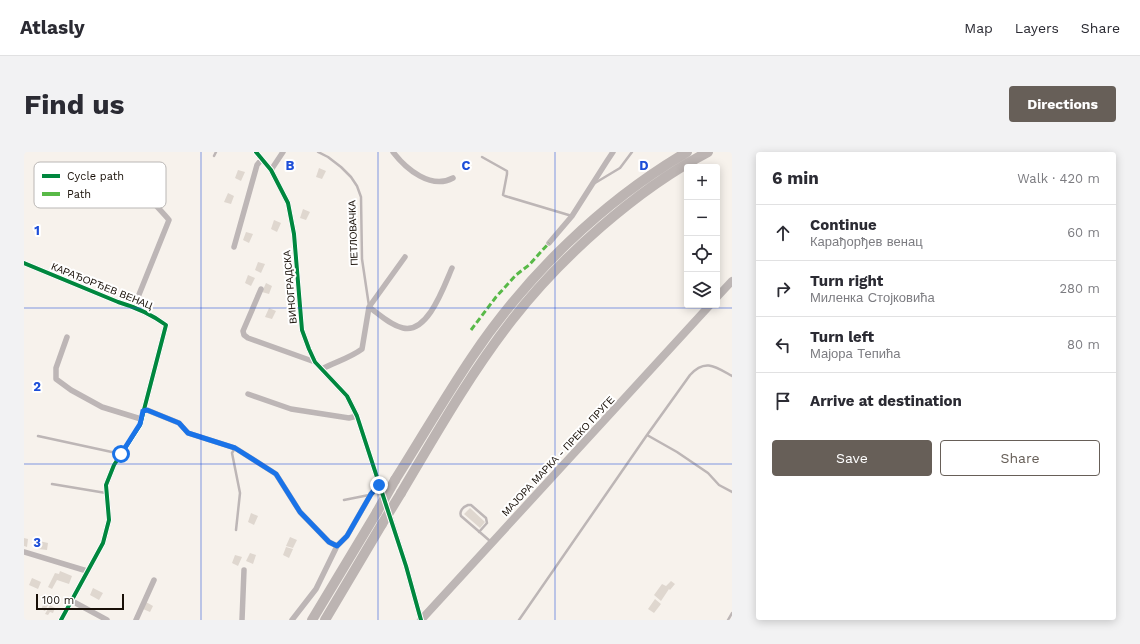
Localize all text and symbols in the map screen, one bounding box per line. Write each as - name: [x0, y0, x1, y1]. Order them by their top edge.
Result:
- text: Atlasly: [20, 16, 85, 39]
- text: Map: [964, 20, 993, 36]
- text: Layers: [1015, 20, 1059, 36]
- text: Share: [1081, 20, 1120, 36]
- button: Directions: [1009, 86, 1116, 122]
- text: Find us: [24, 88, 124, 121]
- text: B: [286, 158, 295, 173]
- text: C: [462, 158, 471, 173]
- text: D: [639, 158, 649, 173]
- legend: [34, 162, 166, 208]
- map controls: [684, 164, 720, 308]
- button: +: [684, 164, 720, 200]
- text: 6 min: [772, 168, 819, 188]
- text: Cycle path: [67, 170, 124, 183]
- text: Walk · 420 m: [1017, 171, 1100, 186]
- text: Path: [67, 188, 91, 201]
- street label: ПЕТЛОВАЧКА: [346, 200, 360, 266]
- button: −: [684, 200, 720, 236]
- text: Continue: [810, 216, 877, 234]
- icon: ahead: [772, 222, 794, 244]
- text: 1: [34, 223, 40, 238]
- text: 60 m: [1067, 225, 1100, 240]
- text: Карађорђев венац: [810, 234, 923, 249]
- button: locate: [684, 236, 720, 272]
- street label: ВИНОГРАДСКА: [281, 249, 299, 324]
- street label: КАРАЂОРЂЕВ ВЕНАЦ: [50, 261, 155, 312]
- button: layers: [684, 272, 720, 308]
- text: Turn right: [810, 272, 883, 290]
- icon: right: [772, 278, 794, 300]
- text: 280 m: [1060, 281, 1100, 296]
- text: Миленка Стојковића: [810, 290, 935, 305]
- text: Turn left: [810, 328, 874, 346]
- icon: left: [772, 334, 794, 356]
- text: 80 m: [1067, 337, 1100, 352]
- text: Мајора Тепића: [810, 346, 900, 361]
- text: 2: [33, 379, 41, 394]
- icon: arrive: [772, 390, 794, 412]
- text: Arrive at destination: [810, 392, 962, 410]
- street label: МАЈОРА МАРКА - ПРЕКО ПРУГЕ: [500, 394, 617, 518]
- button: Save: [772, 440, 932, 476]
- button: Share: [940, 440, 1100, 476]
- route start: [112, 445, 130, 463]
- route end: [370, 476, 388, 494]
- text: 3: [33, 535, 41, 550]
- scale bar: [36, 592, 124, 611]
- text: 100 m: [42, 594, 74, 607]

